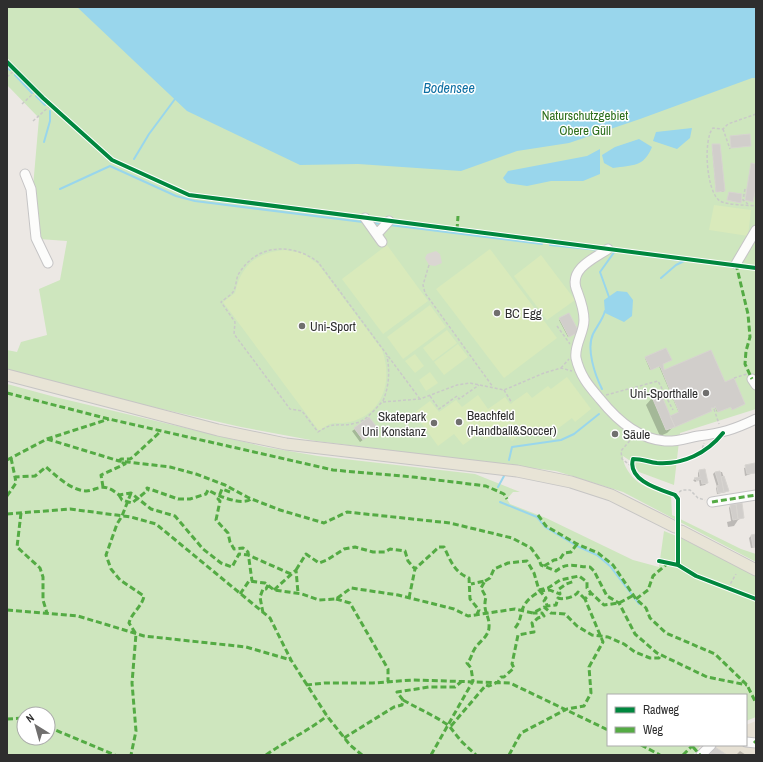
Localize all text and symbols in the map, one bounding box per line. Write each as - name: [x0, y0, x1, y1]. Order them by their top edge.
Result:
- water label: Bodensee: [423, 79, 475, 97]
- park label: Naturschutzgebiet Obere Güll: [542, 107, 628, 139]
- place label: BC Egg: [505, 305, 542, 322]
- marker: BC Egg: [492, 308, 502, 318]
- place label: Uni-Sport: [310, 318, 356, 335]
- marker: Uni-Sport: [297, 321, 307, 331]
- place label: Uni-Sporthalle: [630, 385, 698, 402]
- marker: Uni-Sporthalle: [701, 388, 711, 398]
- place label: Beachfeld (Handball&Soccer): [467, 407, 557, 439]
- place label: Skatepark Uni Konstanz: [362, 408, 427, 440]
- marker: Beachfeld (Handball&Soccer): [454, 417, 464, 427]
- marker: Skatepark Uni Konstanz: [429, 418, 439, 428]
- place label: Säule: [623, 426, 650, 443]
- marker: Säule: [610, 429, 620, 439]
- legend: [607, 694, 747, 746]
- text: Radweg: [643, 702, 680, 718]
- north arrow: [16, 706, 56, 746]
- text: N: [23, 710, 37, 726]
- text: Weg: [643, 722, 664, 738]

